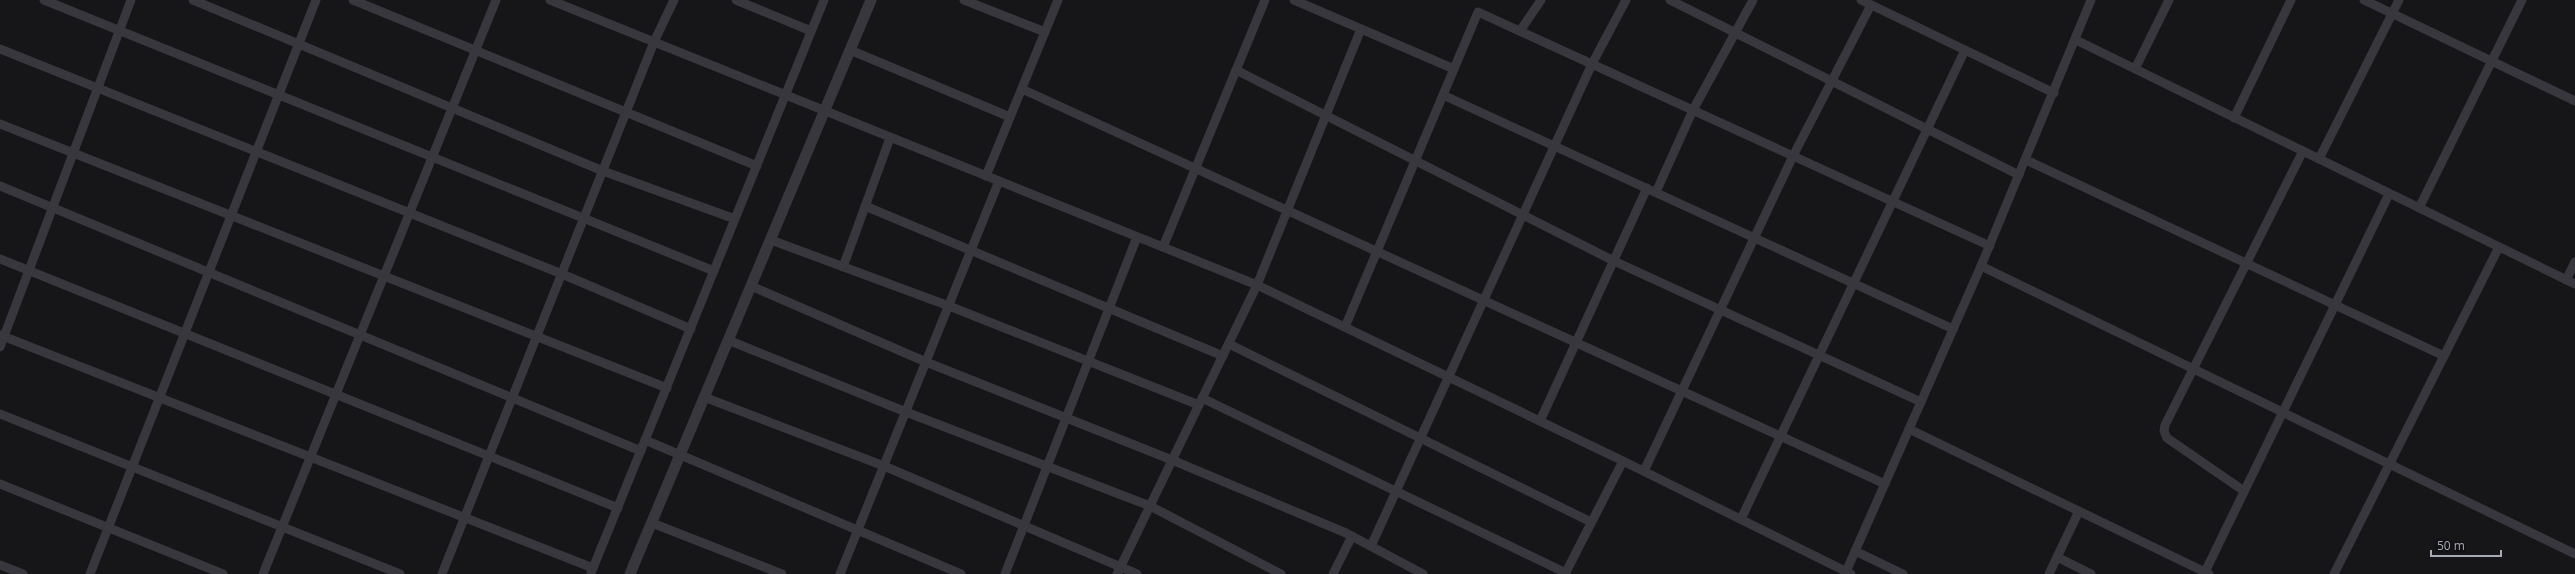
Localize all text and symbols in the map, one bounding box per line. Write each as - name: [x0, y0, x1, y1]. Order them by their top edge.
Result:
- scale bar: [2431, 532, 2501, 558]
- text: 50 m: [2437, 537, 2465, 554]

